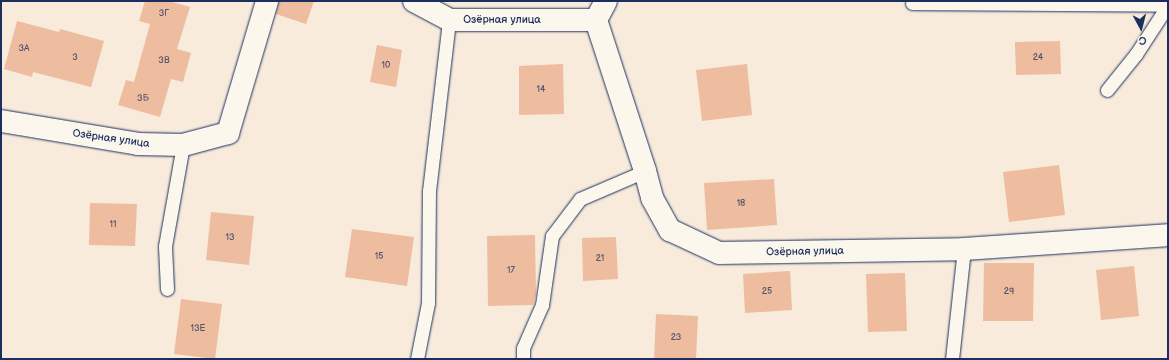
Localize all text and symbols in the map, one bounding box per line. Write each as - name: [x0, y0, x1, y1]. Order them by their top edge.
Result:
- north arrow: [1121, 8, 1161, 48]
- house number: 3Г: [159, 9, 169, 19]
- street label: Озёрная улица: [463, 13, 541, 27]
- text: С: [1138, 33, 1147, 47]
- house number: 3А: [19, 44, 29, 54]
- house number: 3: [72, 53, 78, 63]
- house number: 24: [1033, 53, 1043, 63]
- house number: 3В: [158, 56, 170, 66]
- house number: 10: [382, 61, 390, 71]
- house number: 14: [537, 85, 545, 95]
- house number: 3Б: [137, 94, 149, 104]
- street label: Озёрная улица: [72, 127, 150, 151]
- house number: 18: [737, 199, 745, 209]
- house number: 11: [110, 220, 116, 230]
- house number: 13: [225, 233, 235, 243]
- street label: Озёрная улица: [766, 245, 844, 259]
- house number: 15: [375, 252, 383, 262]
- house number: 21: [596, 254, 604, 264]
- house number: 17: [507, 266, 515, 276]
- house number: 25: [762, 287, 772, 297]
- house number: 29: [1004, 287, 1014, 297]
- house number: 13Е: [191, 324, 205, 334]
- house number: 23: [671, 333, 681, 343]

